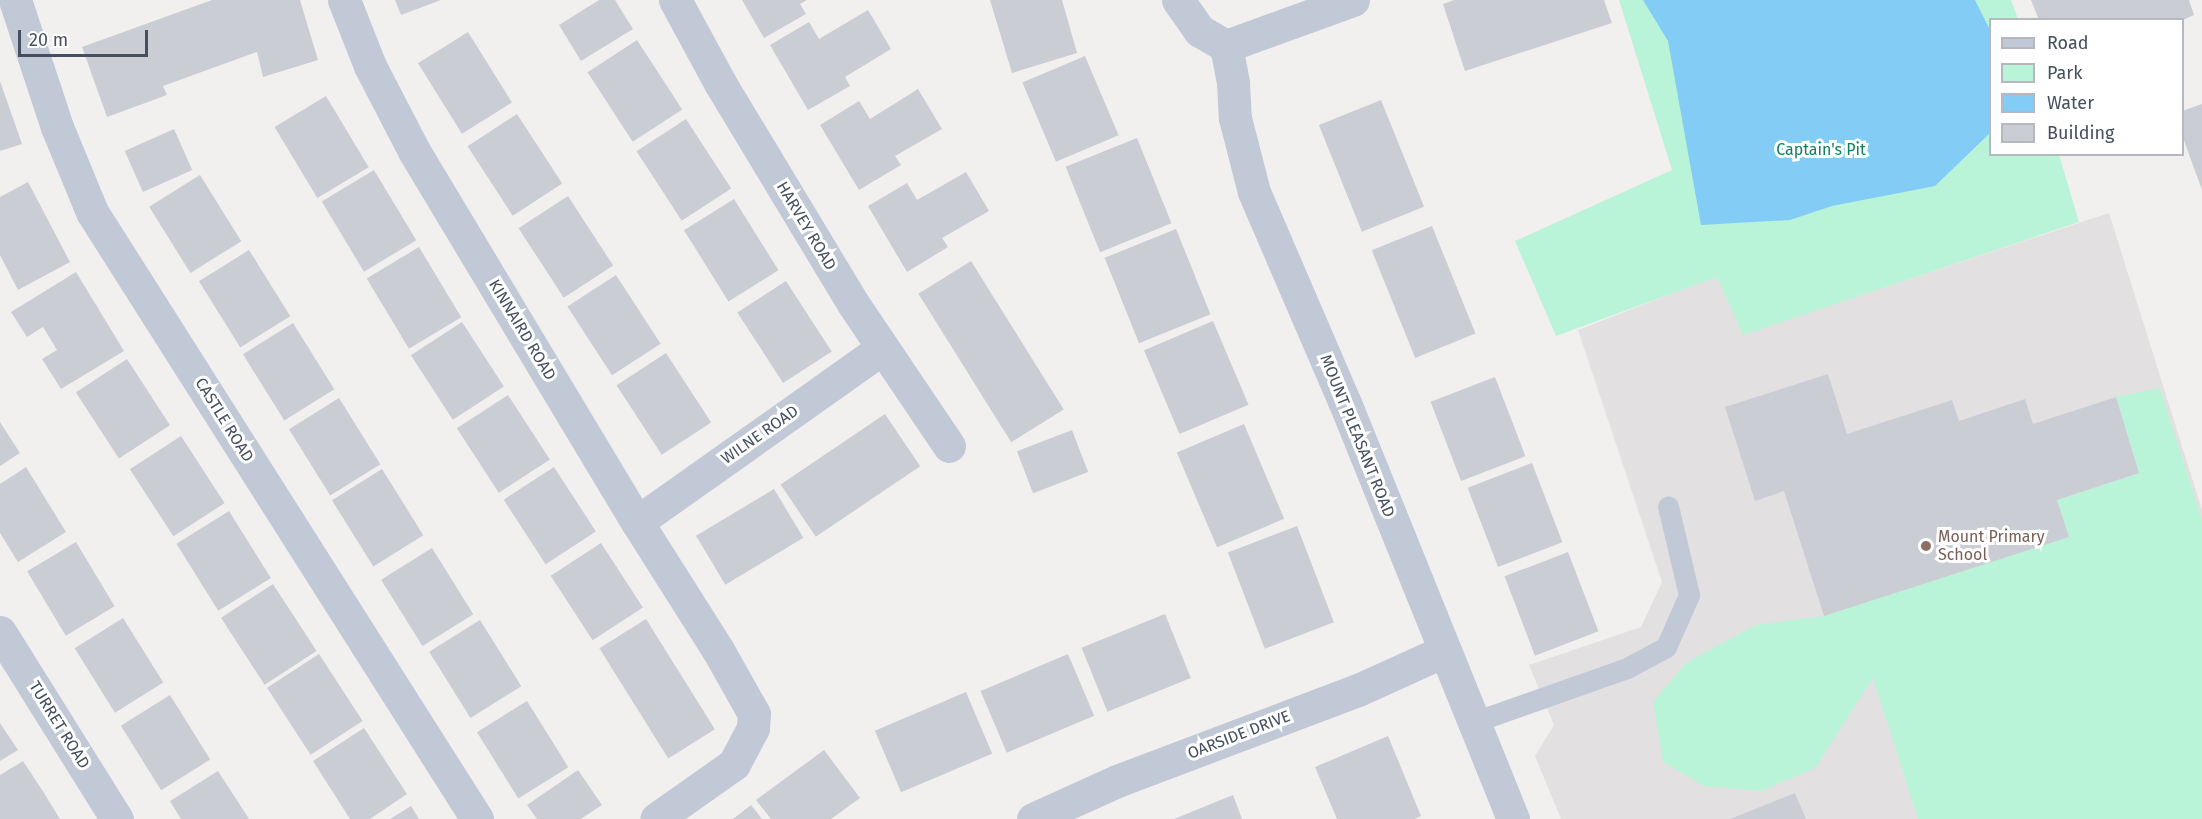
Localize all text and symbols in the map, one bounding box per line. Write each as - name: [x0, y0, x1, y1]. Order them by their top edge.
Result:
- scale bar: [21, 18, 152, 56]
- legend: [1989, 18, 2184, 156]
- text: 20 m: [29, 29, 68, 51]
- text: Road: [2047, 32, 2089, 54]
- text: Park: [2047, 62, 2082, 84]
- text: Water: [2047, 92, 2094, 114]
- text: Building: [2047, 122, 2114, 144]
- park label: Captain's Pit: [1776, 140, 1866, 160]
- street label: HARVEY ROAD: [772, 178, 840, 274]
- street label: KINNAIRD ROAD: [484, 276, 560, 384]
- street label: MOUNT PLEASANT ROAD: [1316, 352, 1398, 520]
- street label: CASTLE ROAD: [191, 374, 257, 466]
- street label: WILNE ROAD: [718, 401, 802, 469]
- place label: Mount Primary School: [1938, 527, 2045, 565]
- marker: Mount Primary School: [1919, 539, 1933, 553]
- street label: TURRET ROAD: [25, 678, 93, 772]
- street label: OARSIDE DRIVE: [1185, 707, 1293, 763]

